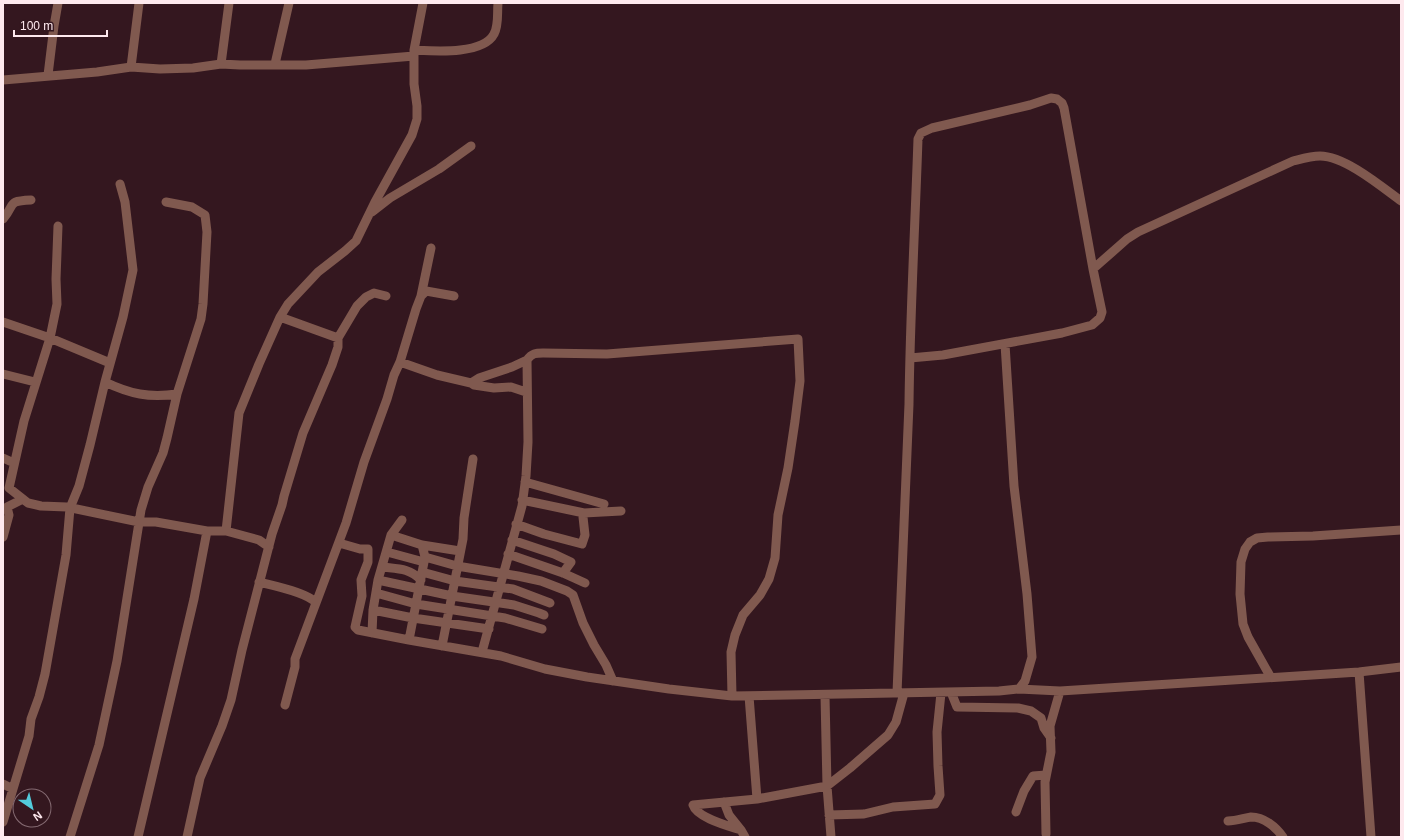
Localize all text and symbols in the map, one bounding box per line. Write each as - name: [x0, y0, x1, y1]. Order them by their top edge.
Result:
- scale bar: [14, 12, 107, 38]
- text: 100 m: [20, 19, 53, 33]
- north arrow: [12, 788, 52, 828]
- text: N: [31, 809, 44, 823]

